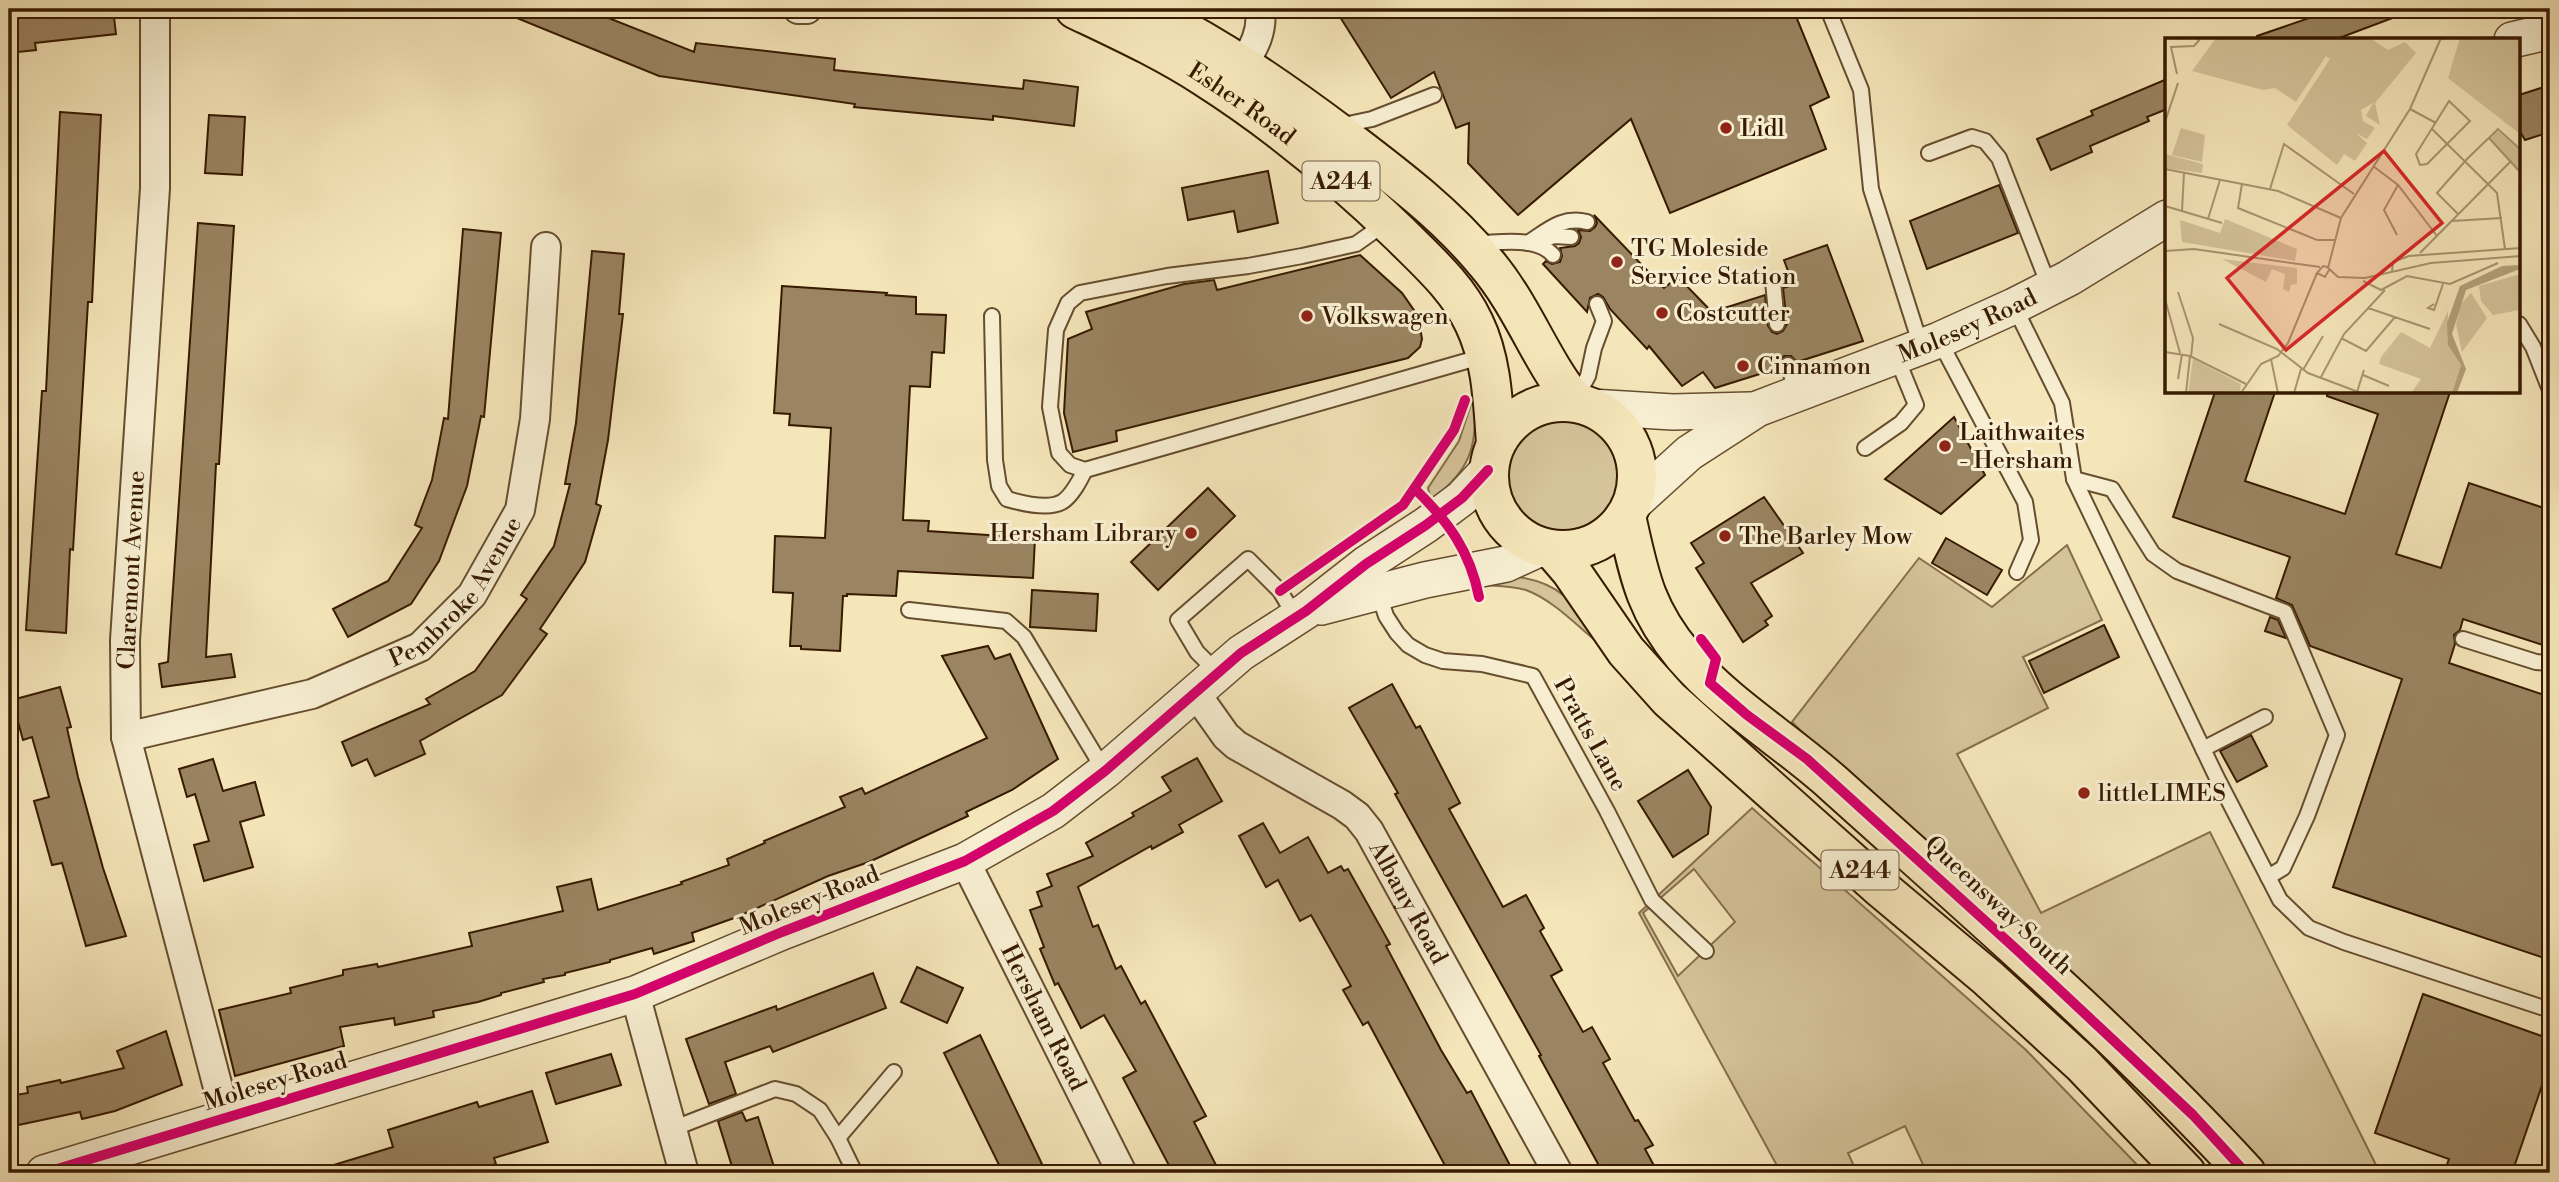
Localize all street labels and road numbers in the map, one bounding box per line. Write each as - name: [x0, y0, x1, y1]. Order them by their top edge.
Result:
- street label: Esher Road: [1182, 56, 1301, 152]
- road number: A244: [1302, 162, 1380, 200]
- street label: Molesey Road: [1894, 283, 2043, 370]
- street label: Claremont Avenue: [112, 470, 152, 670]
- street label: Pembroke Avenue: [384, 512, 529, 675]
- street label: Pratts Lane: [1547, 672, 1634, 797]
- street label: Queensway South: [1918, 830, 2078, 982]
- street label: Albany Road: [1361, 835, 1454, 970]
- road number: A244: [1822, 850, 1898, 890]
- street label: Molesey Road: [735, 859, 884, 943]
- street label: Hersham Road: [993, 939, 1092, 1096]
- street label: Molesey Road: [200, 1046, 351, 1118]

